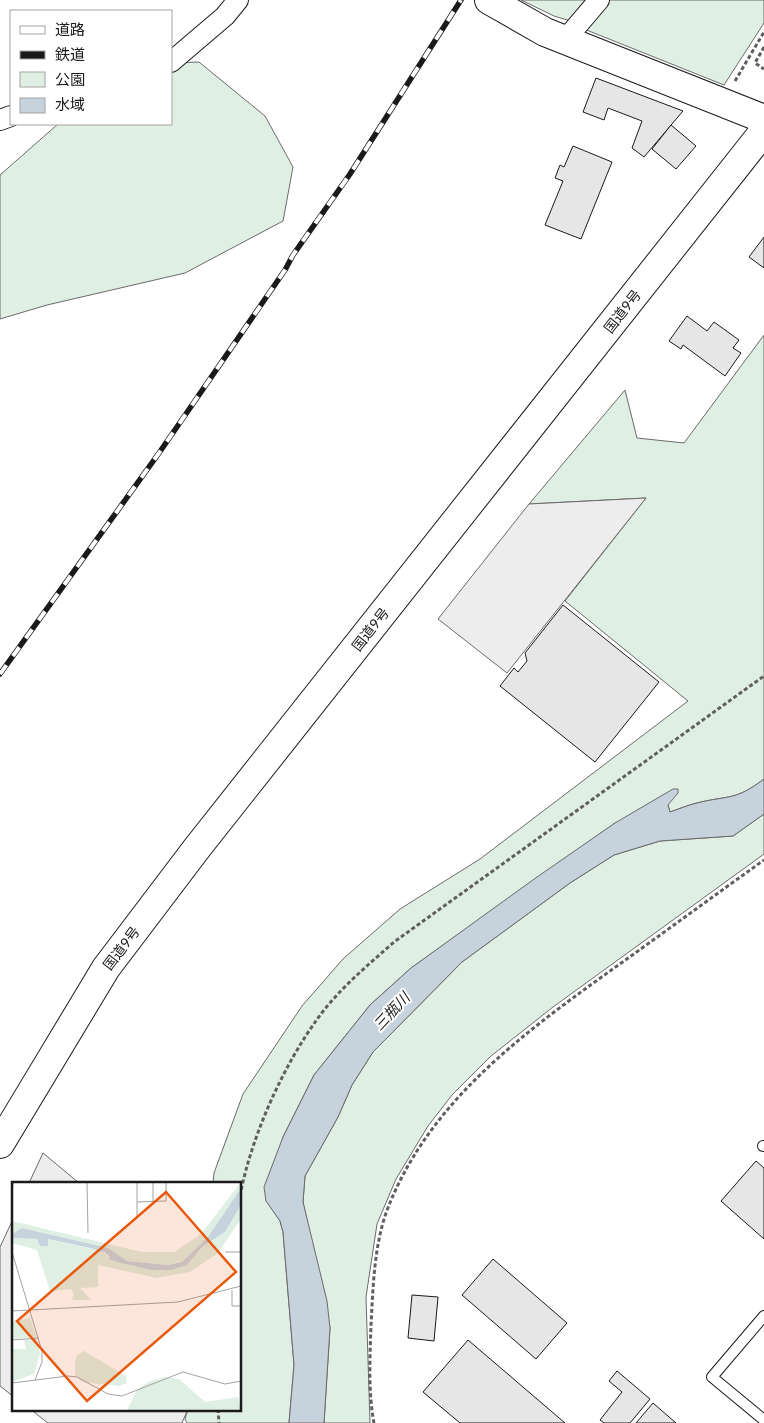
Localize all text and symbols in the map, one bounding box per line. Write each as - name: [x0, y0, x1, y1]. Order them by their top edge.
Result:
- legend: [10, 10, 172, 125]
- text: 道路: [55, 20, 85, 38]
- text: 鉄道: [55, 45, 85, 63]
- text: 公園: [55, 70, 85, 88]
- text: 水域: [55, 95, 85, 113]
- street label: 国道9号: [600, 286, 644, 336]
- street label: 国道9号: [348, 604, 392, 654]
- street label: 国道9号: [99, 923, 143, 973]
- water label: 三瓶川: [369, 987, 414, 1034]
- inset map: [12, 1182, 241, 1410]

